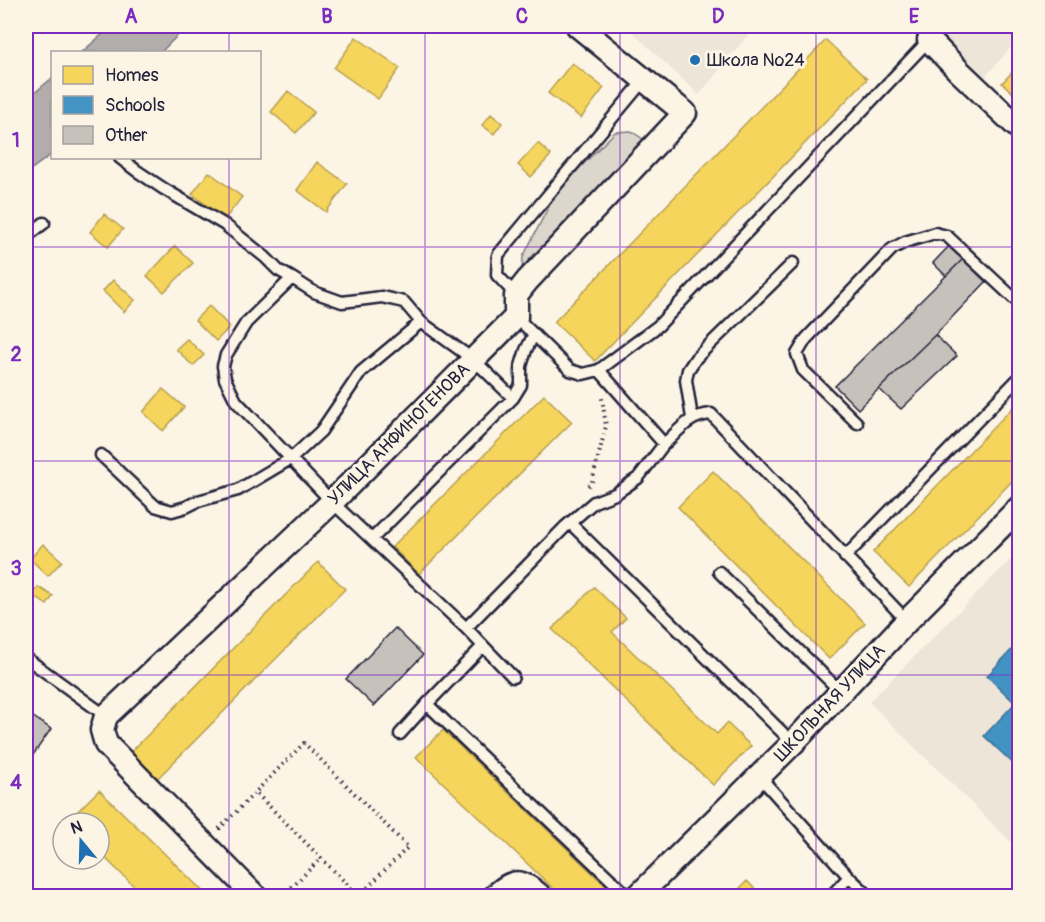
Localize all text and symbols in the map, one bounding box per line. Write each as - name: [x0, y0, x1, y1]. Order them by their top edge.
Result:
- text: A: [125, 4, 138, 29]
- text: B: [321, 4, 333, 29]
- text: C: [516, 4, 528, 29]
- text: D: [712, 4, 725, 29]
- text: E: [909, 4, 920, 29]
- place label: Школа №24: [707, 49, 805, 72]
- legend: [51, 51, 261, 159]
- marker: Школа №24: [688, 53, 702, 67]
- text: Homes: [105, 64, 158, 87]
- text: Schools: [105, 94, 165, 117]
- text: Other: [105, 124, 148, 147]
- text: 1: [12, 128, 20, 153]
- text: 2: [10, 342, 22, 367]
- street label: УЛИЦА АНФИНОГЕНОВА: [323, 358, 475, 510]
- text: 3: [10, 556, 22, 581]
- street label: ШКОЛЬНАЯ УЛИЦА: [770, 639, 891, 767]
- text: 4: [10, 770, 22, 795]
- north arrow: [51, 811, 111, 871]
- text: N: [68, 816, 85, 839]

